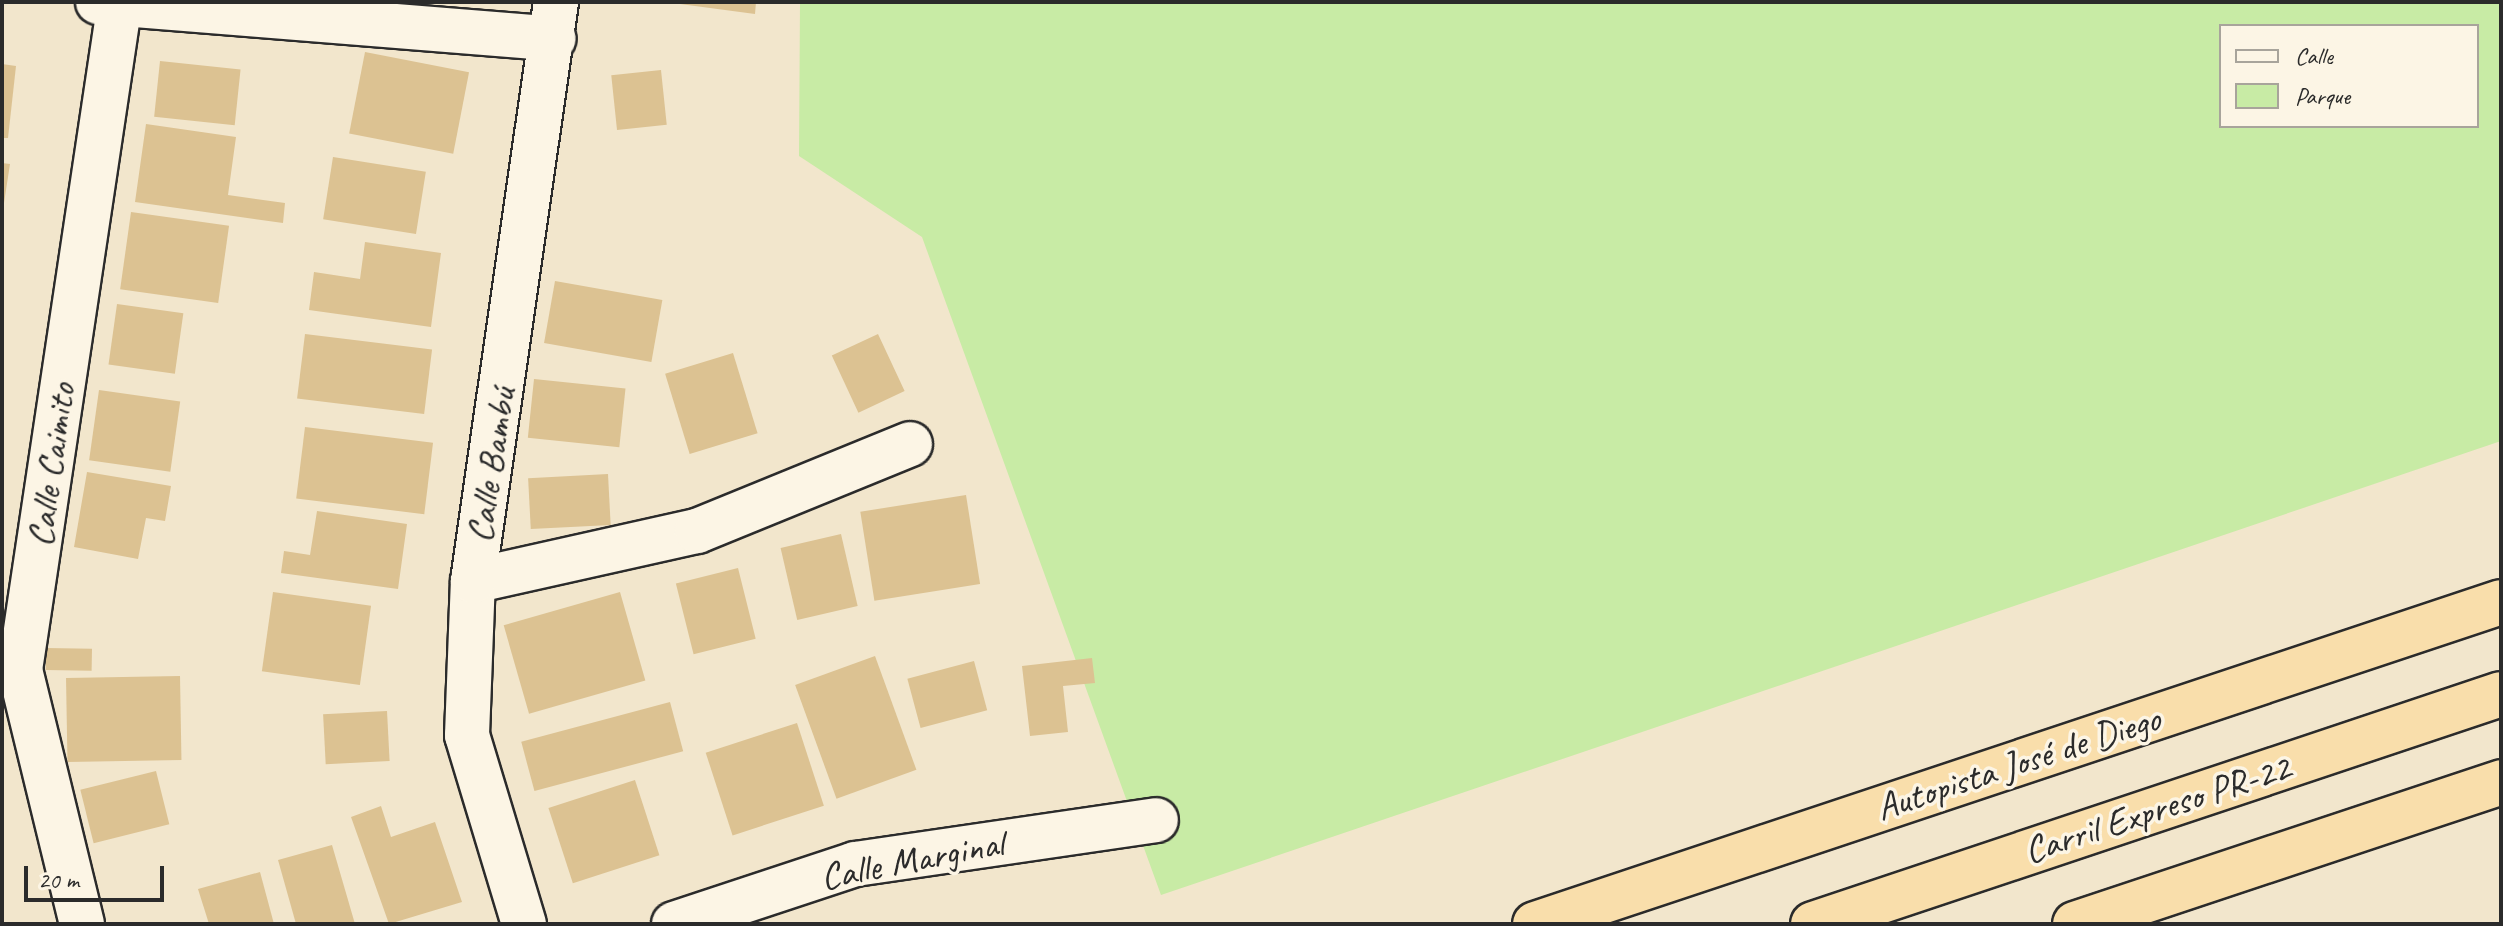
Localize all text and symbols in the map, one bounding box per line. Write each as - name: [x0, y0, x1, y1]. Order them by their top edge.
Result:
- legend: [2219, 24, 2479, 128]
- text: Calle: [2295, 41, 2333, 71]
- text: Parque: [2295, 81, 2350, 111]
- street label: Calle Caimito: [17, 380, 85, 550]
- street label: Calle Bambú: [456, 384, 526, 546]
- street label: Autopista José de Diego: [1870, 696, 2166, 830]
- street label: Carril Expreso PR-22: [2018, 744, 2296, 874]
- street label: Calle Marginal: [816, 820, 1008, 900]
- scale bar: [28, 850, 168, 900]
- text: 20 m: [38, 865, 79, 895]

